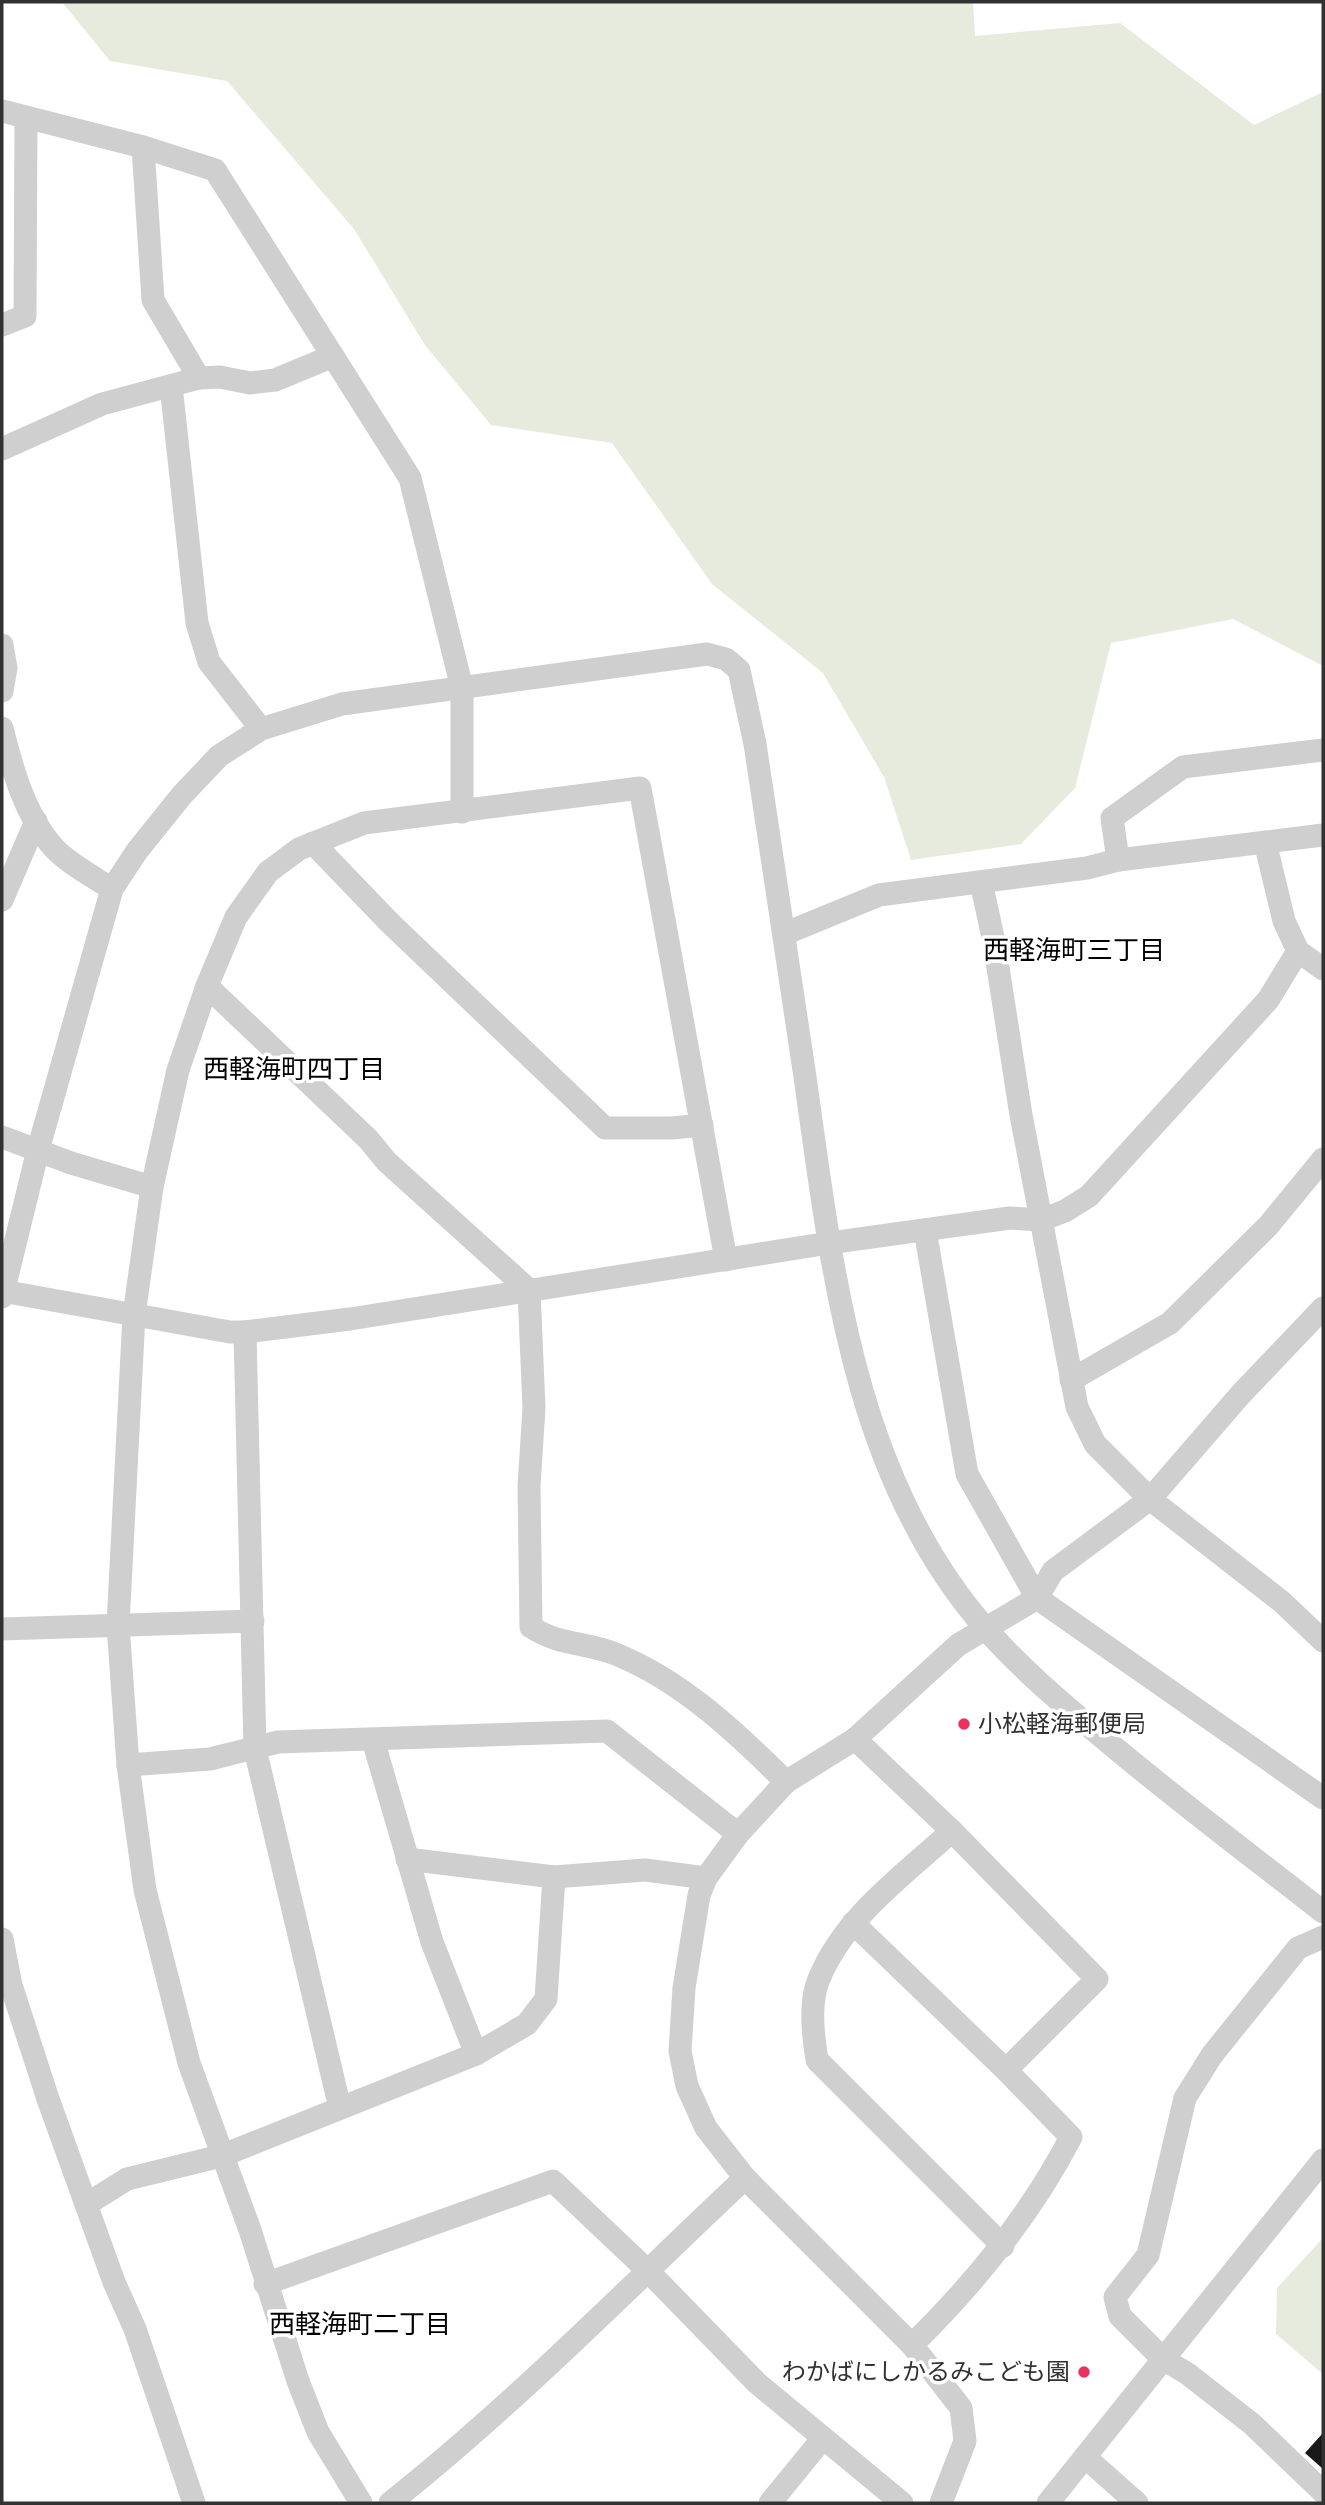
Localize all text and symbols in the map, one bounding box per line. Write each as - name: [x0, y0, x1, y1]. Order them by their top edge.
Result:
- district label: 西軽海町三丁目: [983, 933, 1165, 965]
- district label: 西軽海町四丁目: [203, 1052, 385, 1084]
- place label: 小松軽海郵便局: [978, 1708, 1146, 1737]
- marker: 小松軽海郵便局: [956, 1716, 972, 1732]
- district label: 西軽海町二丁目: [269, 2307, 451, 2339]
- place label: わかばにしかるみこども園: [782, 2356, 1070, 2385]
- marker: わかばにしかるみこども園: [1076, 2364, 1092, 2380]

